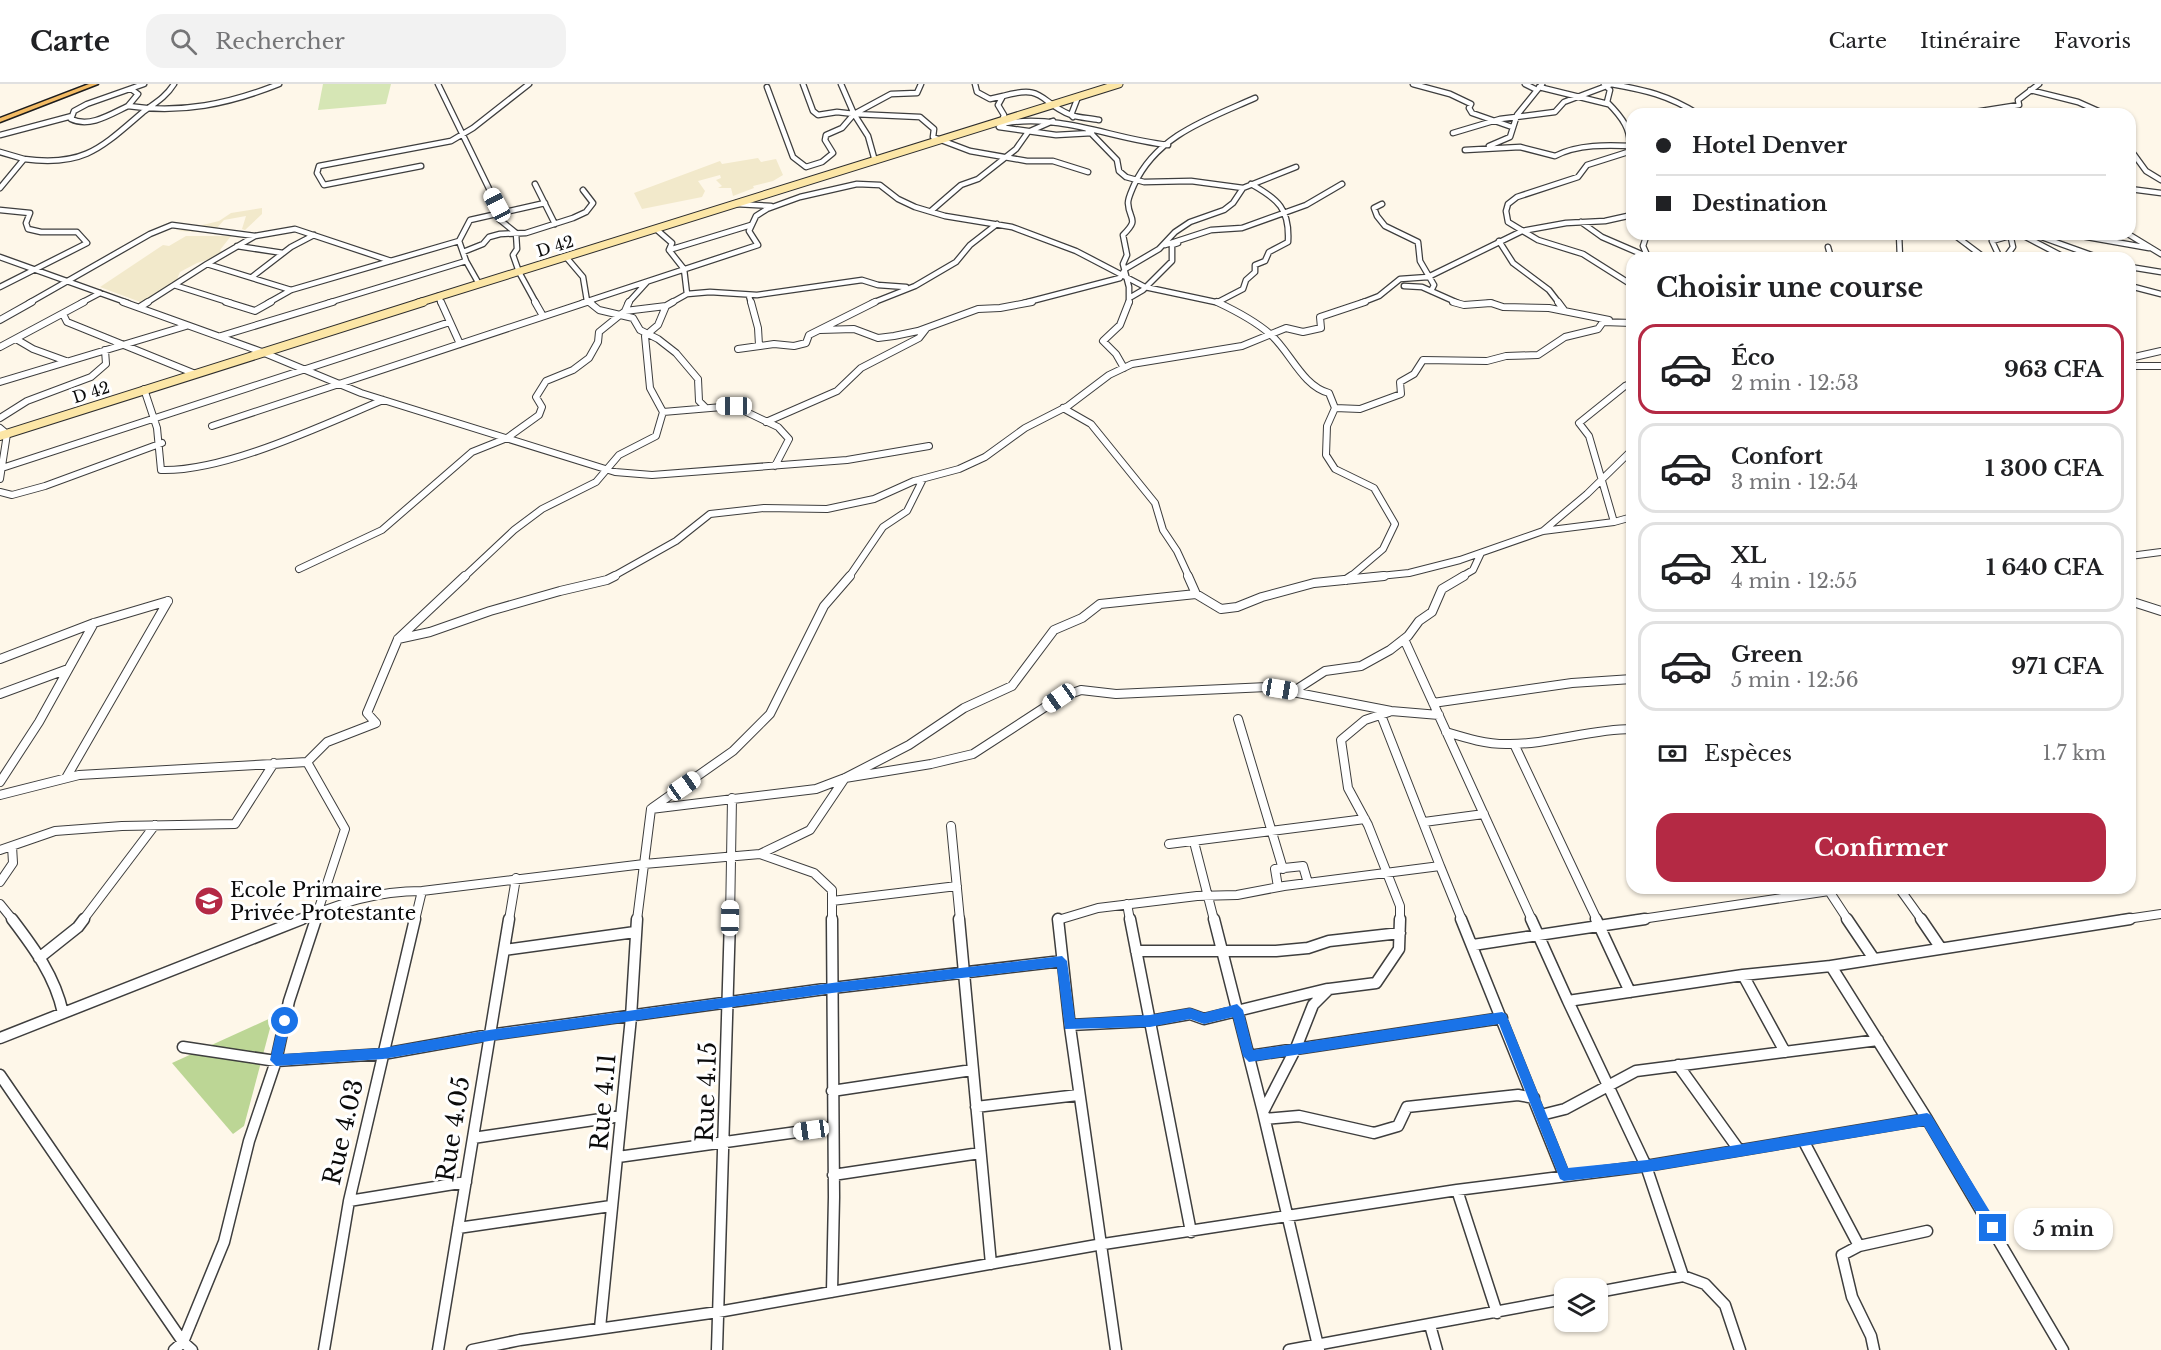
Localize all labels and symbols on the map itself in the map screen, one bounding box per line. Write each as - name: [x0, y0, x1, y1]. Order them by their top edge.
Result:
- car: [481, 185, 513, 225]
- street label: D 42: [534, 231, 576, 261]
- street label: D 42: [70, 377, 112, 407]
- car: [716, 397, 752, 415]
- car: [1261, 677, 1299, 701]
- car: [1039, 680, 1079, 716]
- car: [664, 768, 704, 804]
- place label: Ecole Primaire Privée Protestante: [230, 878, 416, 925]
- school or university icon: Ecole Primaire Privée Protestante: [193, 885, 225, 917]
- car: [721, 900, 739, 936]
- route start: [271, 1007, 298, 1034]
- street label: Rue 4.15: [690, 1041, 722, 1143]
- street label: Rue 4.11: [584, 1052, 622, 1152]
- street label: Rue 4.05: [430, 1074, 476, 1184]
- street label: Rue 4.03: [317, 1076, 369, 1188]
- car: [792, 1119, 830, 1141]
- callout: 5 min: [2014, 1207, 2113, 1249]
- route end: [1979, 1214, 2006, 1241]

